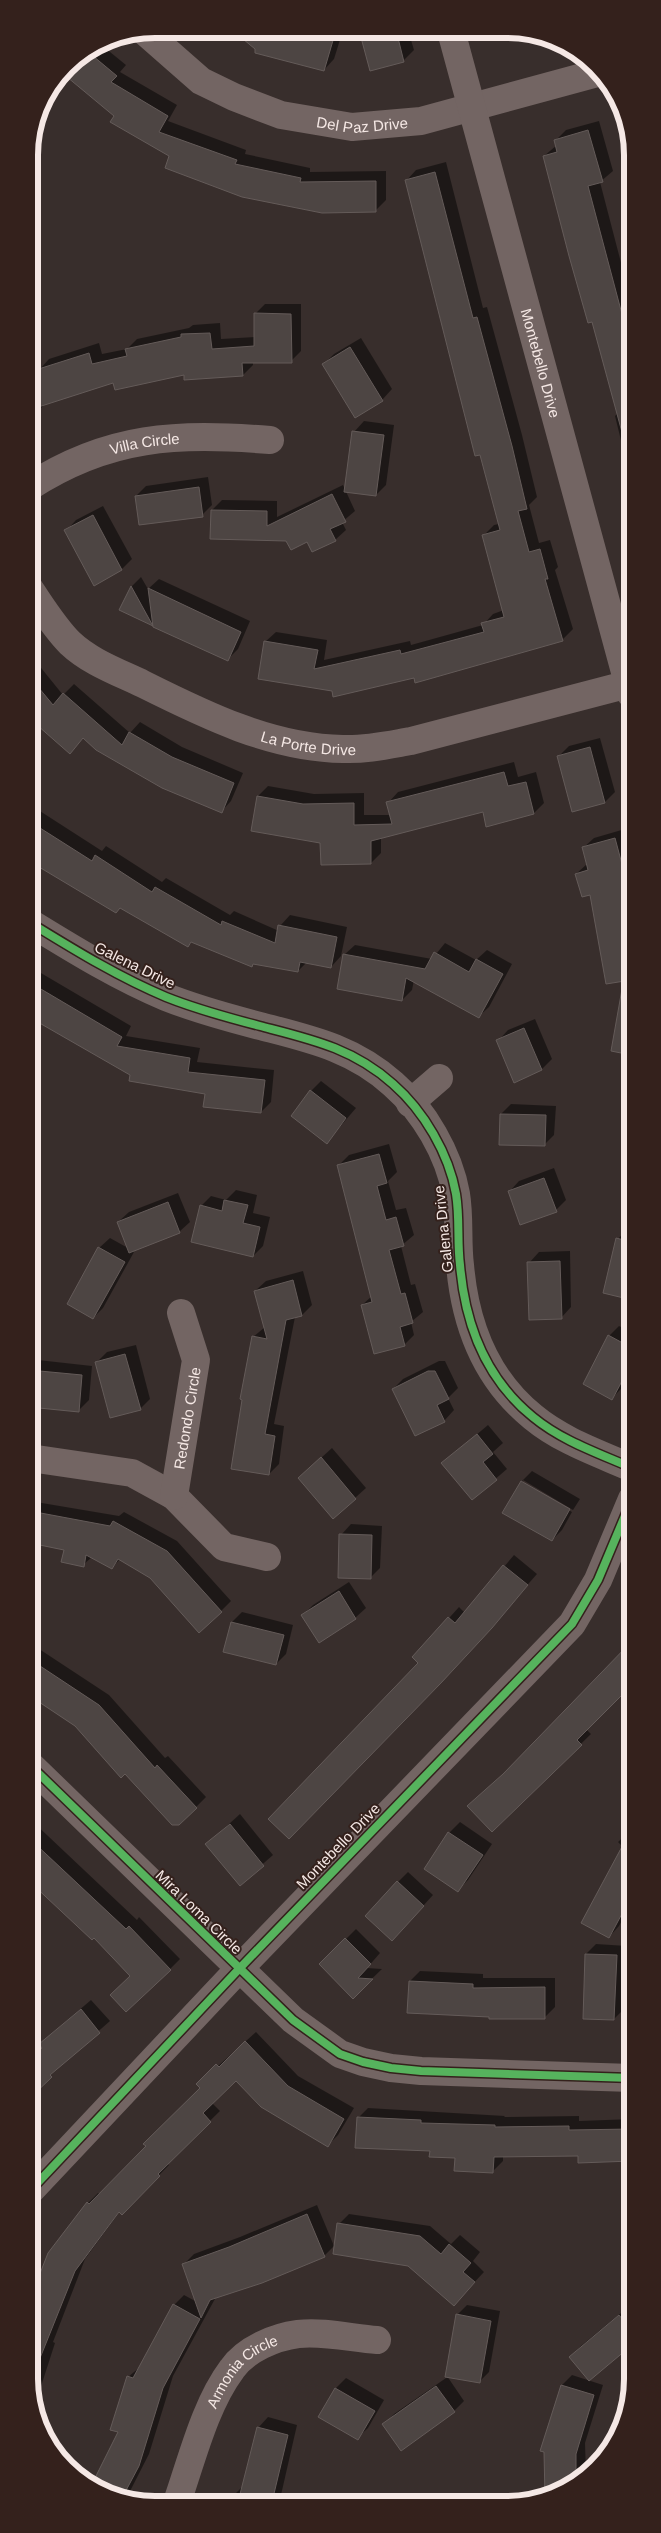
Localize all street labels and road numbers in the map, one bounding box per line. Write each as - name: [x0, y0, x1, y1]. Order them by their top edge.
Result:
- street label: Del Paz Drive: [315, 113, 409, 136]
- street label: Montebello Drive: [518, 306, 564, 420]
- street label: Villa Circle: [108, 429, 180, 457]
- street label: La Porte Drive: [259, 727, 356, 758]
- street label: Galena Drive: [92, 938, 178, 992]
- street label: Galena Drive: [430, 1185, 456, 1273]
- street label: Redondo Circle: [170, 1366, 203, 1470]
- street label: Montebello Drive: [293, 1800, 383, 1892]
- street label: Mira Loma Circle: [152, 1867, 246, 1957]
- street label: Armonia Circle: [203, 2331, 280, 2411]

